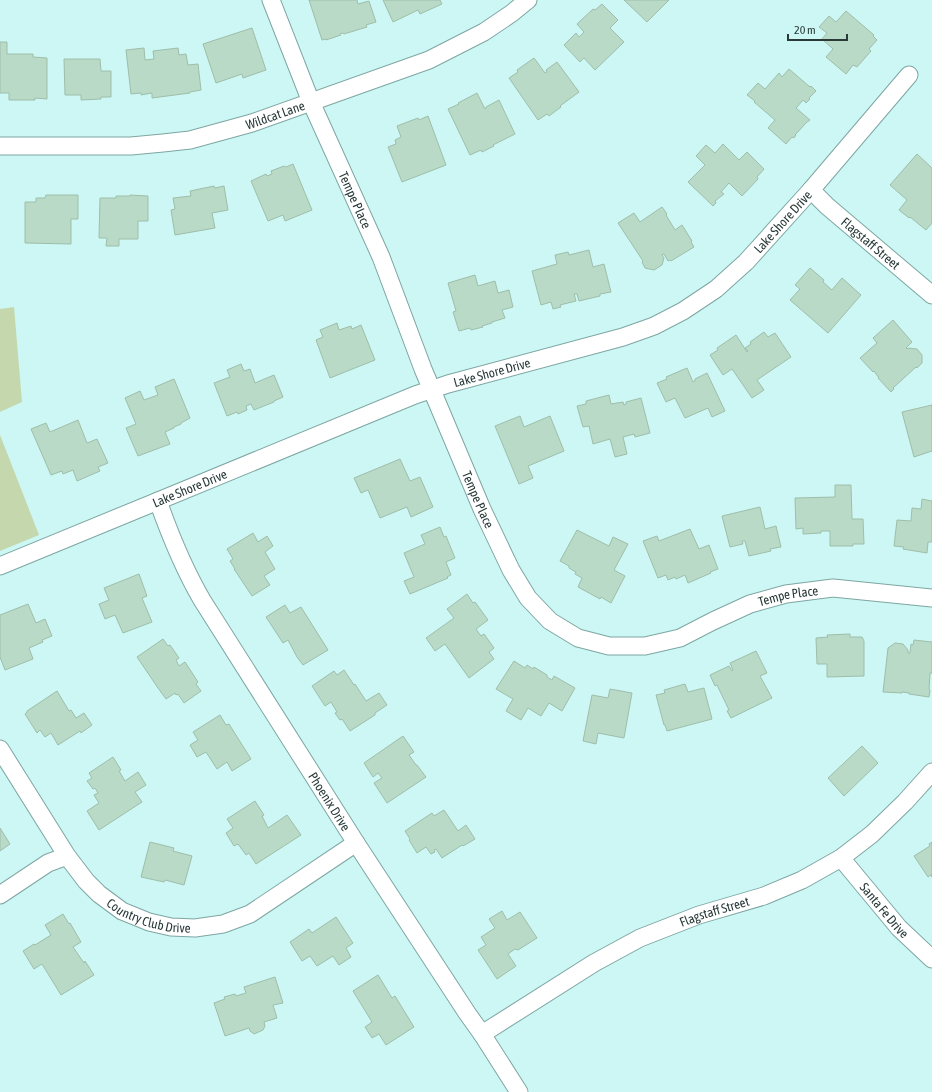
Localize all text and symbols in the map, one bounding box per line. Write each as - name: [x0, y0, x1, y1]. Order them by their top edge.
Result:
- scale bar: [788, 16, 847, 42]
- text: 20 m: [794, 23, 816, 37]
- street label: Wildcat Lane: [244, 97, 307, 132]
- street label: Tempe Place: [336, 169, 375, 231]
- street label: Lake Shore Drive: [751, 187, 815, 256]
- street label: Flagstaff Street: [838, 214, 903, 272]
- street label: Lake Shore Drive: [452, 355, 532, 390]
- street label: Lake Shore Drive: [150, 466, 229, 510]
- street label: Tempe Place: [459, 469, 497, 531]
- street label: Tempe Place: [757, 582, 819, 609]
- street label: Phoenix Drive: [306, 769, 354, 834]
- street label: Santa Fe Drive: [857, 880, 912, 941]
- street label: Flagstaff Street: [677, 893, 751, 929]
- street label: Country Club Drive: [104, 895, 191, 935]

